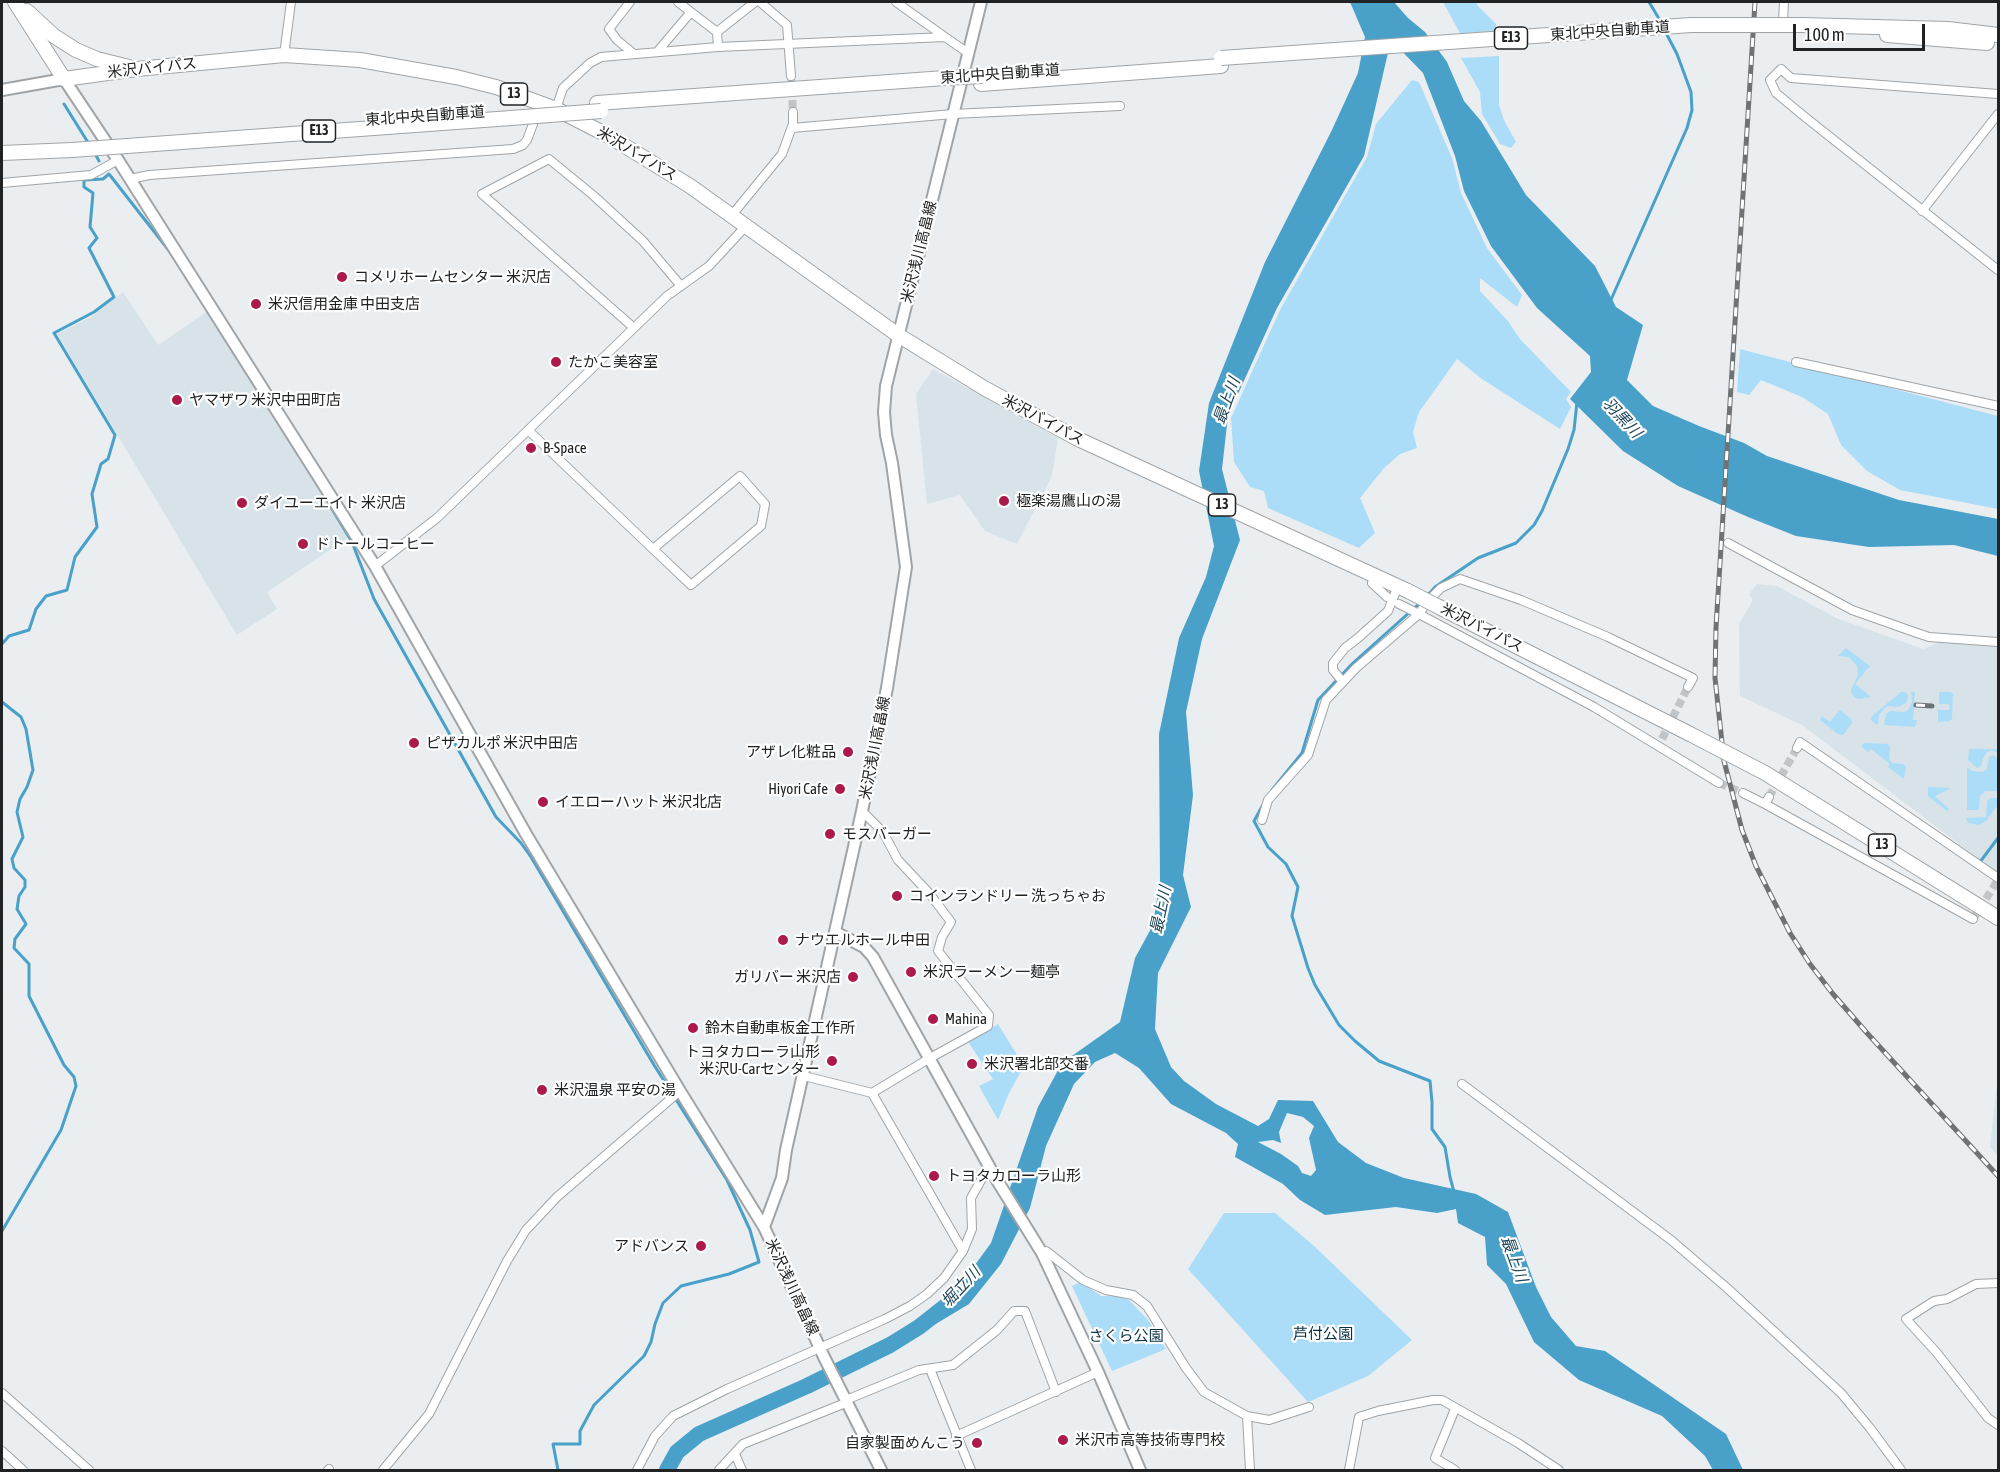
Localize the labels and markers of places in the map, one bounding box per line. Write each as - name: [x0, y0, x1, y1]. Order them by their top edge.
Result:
- place label: コメリホームセンター 米沢店: [354, 268, 551, 286]
- marker: コメリホームセンター 米沢店: [335, 270, 349, 284]
- place label: 米沢信用金庫 中田支店: [268, 295, 420, 313]
- marker: 米沢信用金庫 中田支店: [249, 297, 263, 311]
- place label: たかこ美容室: [568, 353, 658, 371]
- marker: たかこ美容室: [549, 355, 563, 369]
- place label: ヤマザワ 米沢中田町店: [189, 391, 341, 409]
- marker: ヤマザワ 米沢中田町店: [170, 393, 184, 407]
- place label: B-Space: [543, 439, 587, 457]
- marker: B-Space: [524, 441, 538, 455]
- place label: 極楽湯鷹山の湯: [1016, 492, 1121, 510]
- place label: ダイユーエイト 米沢店: [254, 494, 406, 512]
- marker: 極楽湯鷹山の湯: [997, 494, 1011, 508]
- marker: ダイユーエイト 米沢店: [235, 496, 249, 510]
- place label: ドトールコーヒー: [315, 535, 435, 553]
- marker: ドトールコーヒー: [296, 537, 310, 551]
- place label: ピザカルポ 米沢中田店: [426, 734, 578, 752]
- marker: ピザカルポ 米沢中田店: [407, 736, 421, 750]
- place label: アザレ化粧品: [746, 743, 836, 761]
- marker: アザレ化粧品: [841, 745, 855, 759]
- place label: Hiyori Cafe: [768, 780, 828, 798]
- marker: Hiyori Cafe: [833, 782, 847, 796]
- place label: イエローハット 米沢北店: [555, 793, 722, 811]
- marker: イエローハット 米沢北店: [536, 795, 550, 809]
- place label: モスバーガー: [842, 825, 932, 843]
- marker: モスバーガー: [823, 827, 837, 841]
- place label: コインランドリー 洗っちゃお: [909, 887, 1106, 905]
- marker: コインランドリー 洗っちゃお: [890, 889, 904, 903]
- place label: ナウエルホール中田: [795, 931, 930, 949]
- marker: ナウエルホール中田: [776, 933, 790, 947]
- place label: 米沢ラーメン 一麺亭: [923, 963, 1060, 981]
- marker: 米沢ラーメン 一麺亭: [904, 965, 918, 979]
- place label: ガリバー 米沢店: [734, 968, 841, 986]
- marker: ガリバー 米沢店: [846, 970, 860, 984]
- place label: Mahina: [945, 1010, 987, 1028]
- marker: Mahina: [926, 1012, 940, 1026]
- place label: 鈴木自動車板金工作所: [705, 1019, 855, 1037]
- marker: 鈴木自動車板金工作所: [686, 1021, 700, 1035]
- place label: トヨタカローラ山形 米沢U-Carセンター: [685, 1043, 820, 1078]
- marker: トヨタカローラ山形 米沢U-Carセンター: [825, 1054, 839, 1068]
- place label: 米沢署北部交番: [984, 1055, 1089, 1073]
- marker: 米沢署北部交番: [965, 1057, 979, 1071]
- place label: 米沢温泉 平安の湯: [554, 1081, 676, 1099]
- marker: 米沢温泉 平安の湯: [535, 1083, 549, 1097]
- place label: トヨタカローラ山形: [946, 1167, 1081, 1185]
- marker: トヨタカローラ山形: [927, 1169, 941, 1183]
- place label: アドバンス: [614, 1237, 689, 1255]
- marker: アドバンス: [694, 1239, 708, 1253]
- place label: 米沢市高等技術専門校: [1075, 1431, 1225, 1449]
- marker: 米沢市高等技術専門校: [1056, 1433, 1070, 1447]
- place label: 自家製面めんこう: [845, 1434, 965, 1452]
- marker: 自家製面めんこう: [970, 1436, 984, 1450]

